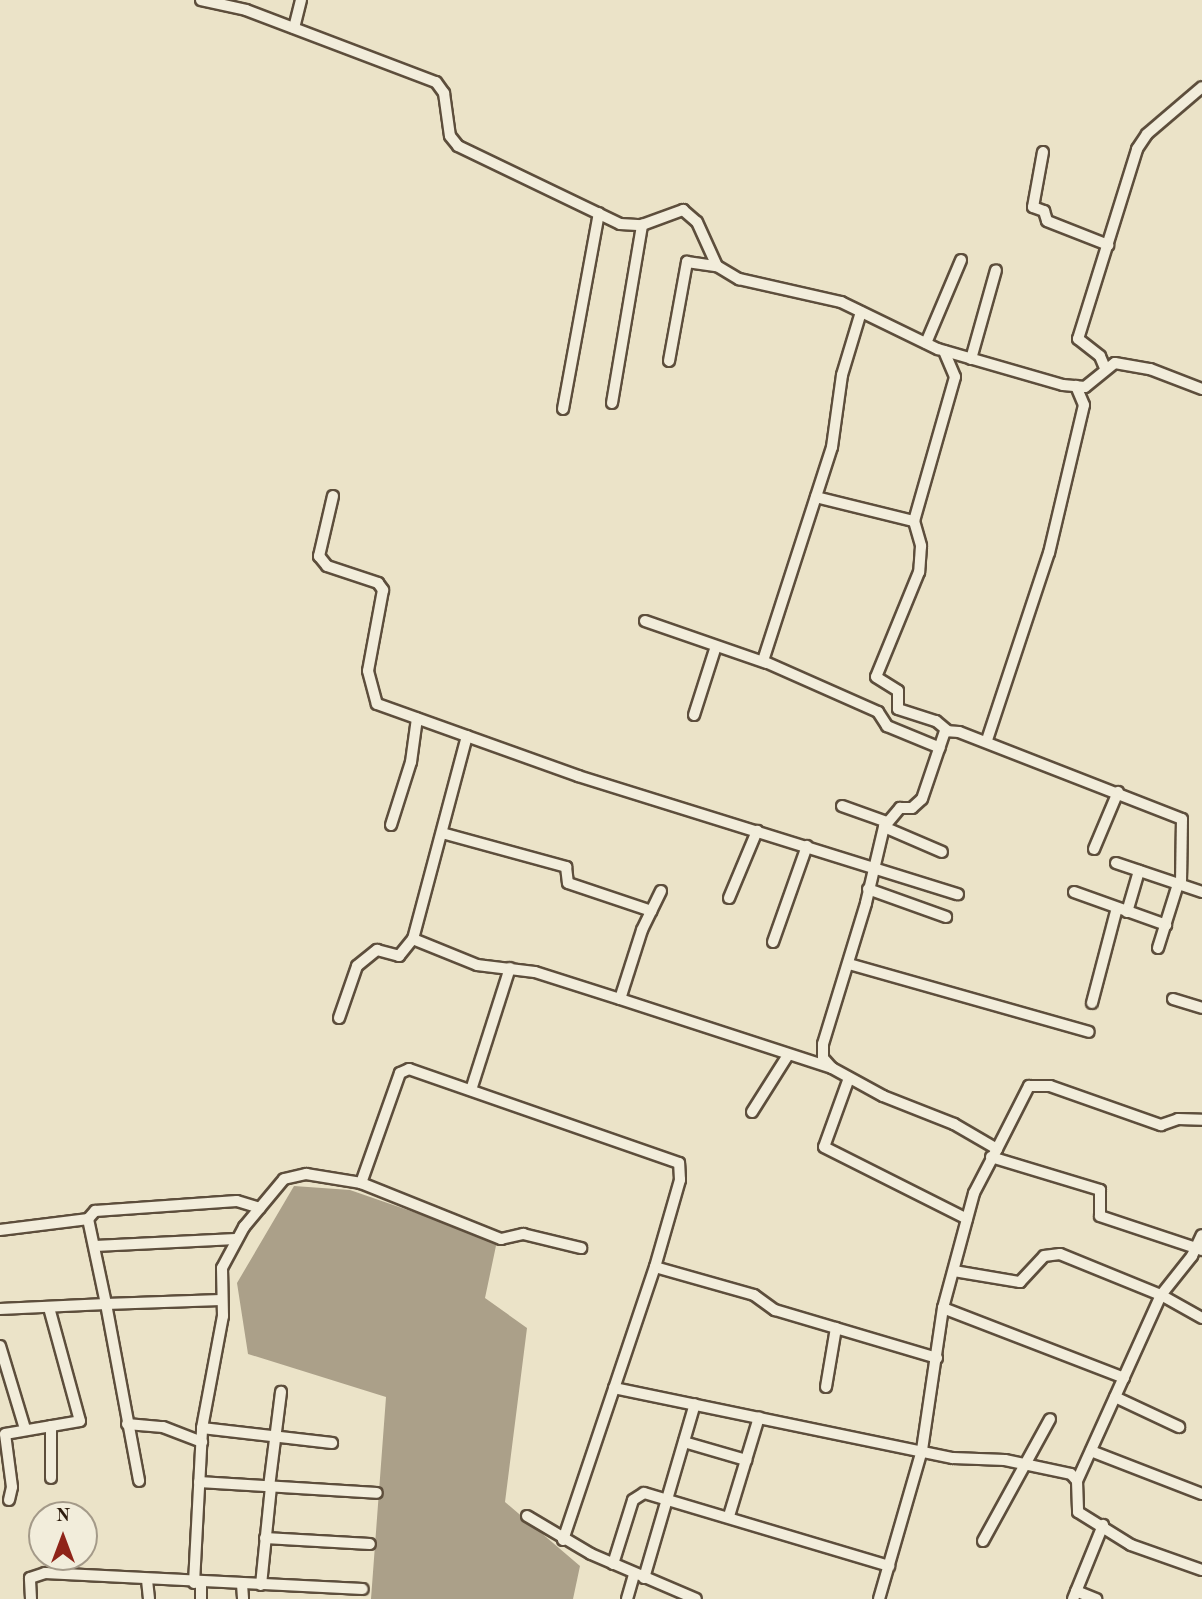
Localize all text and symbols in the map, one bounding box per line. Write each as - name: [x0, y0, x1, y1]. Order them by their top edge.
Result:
- north arrow: [28, 1501, 98, 1571]
- text: N: [56, 1507, 70, 1526]

